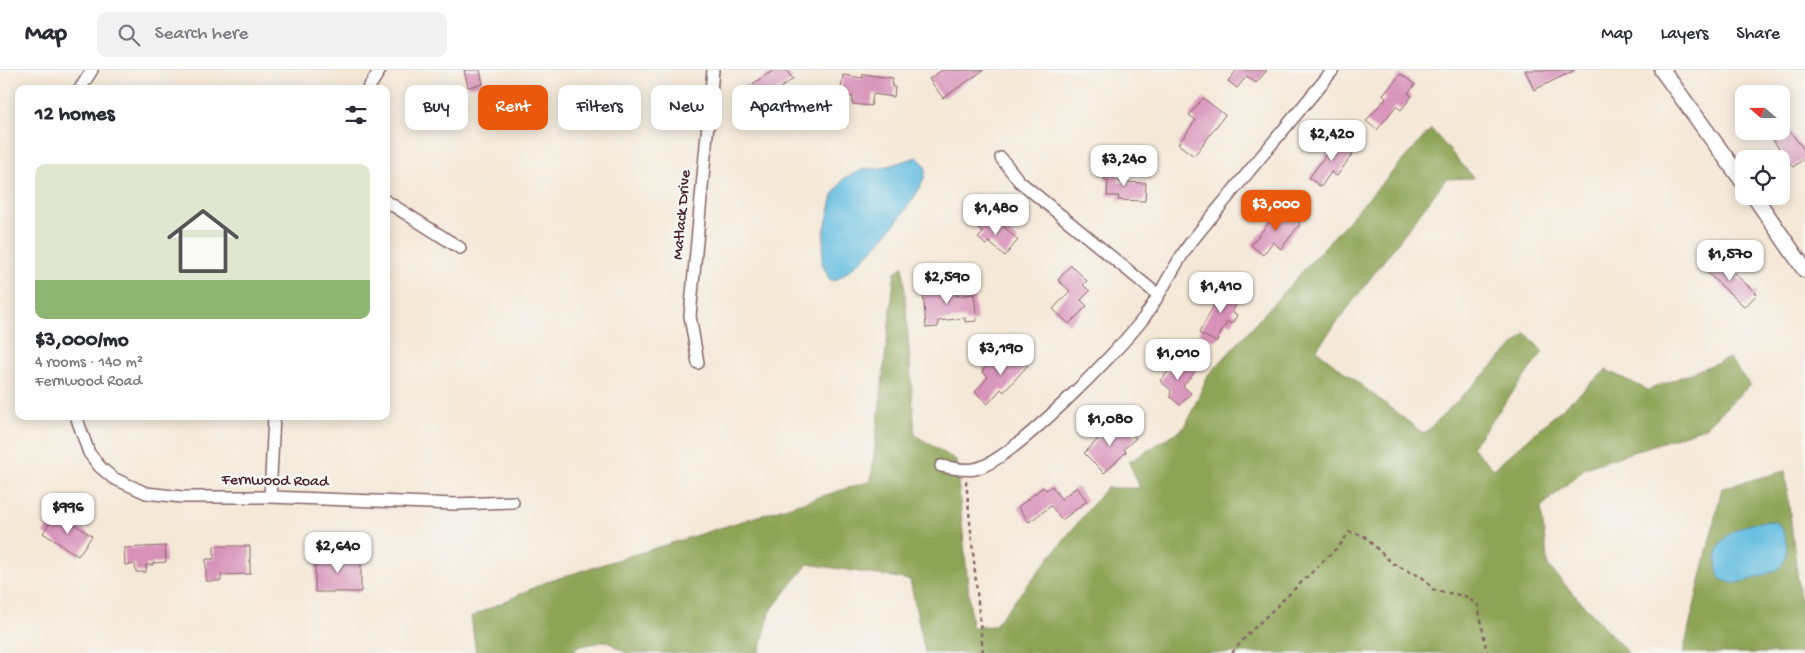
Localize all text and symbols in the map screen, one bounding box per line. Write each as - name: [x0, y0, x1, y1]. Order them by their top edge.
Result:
- search box: [97, 12, 447, 57]
- text: Map: [25, 20, 67, 49]
- icon: search: [115, 21, 143, 49]
- text: Search here: [155, 23, 248, 46]
- text: Map: [1601, 24, 1633, 45]
- text: Layers: [1661, 24, 1708, 45]
- text: Share: [1736, 24, 1780, 45]
- chip: Buy: [405, 85, 468, 130]
- chip: Rent: [478, 85, 548, 130]
- chip: Filters: [558, 85, 641, 130]
- chip: New: [651, 85, 722, 130]
- chip: Apartment: [732, 85, 849, 130]
- north arrow: [1735, 85, 1790, 140]
- map controls: [1735, 85, 1790, 205]
- icon: filters: [342, 101, 370, 129]
- text: 12 homes: [35, 103, 114, 128]
- pin: $2,420: [1291, 119, 1373, 162]
- text: $2,420: [1310, 126, 1354, 145]
- pin: $3,240: [1083, 144, 1165, 187]
- button: locate: [1735, 150, 1790, 205]
- text: $3,240: [1101, 151, 1147, 170]
- street label: Matlack Drive: [670, 169, 696, 261]
- pin: $3,000: [1235, 190, 1317, 232]
- pin: $1,480: [955, 194, 1037, 236]
- icon: home: [158, 196, 248, 286]
- text: $3,000: [1252, 196, 1300, 215]
- text: $1,480: [974, 200, 1018, 219]
- pin: $1,570: [1689, 240, 1771, 282]
- text: $1,570: [1708, 246, 1752, 265]
- pin: $2,590: [906, 262, 988, 305]
- text: $2,590: [924, 269, 970, 288]
- pin: $1,410: [1180, 272, 1262, 314]
- text: $1,410: [1200, 278, 1242, 297]
- text: $3,000/mo: [35, 329, 129, 354]
- pin: $3,190: [960, 334, 1042, 376]
- pin: $1,010: [1137, 338, 1219, 381]
- text: $3,190: [979, 340, 1023, 359]
- text: $1,010: [1156, 345, 1200, 364]
- text: 4 rooms · 140 m²: [35, 354, 143, 373]
- text: Fernwood Road: [35, 373, 142, 392]
- pin: $1,080: [1069, 404, 1151, 447]
- text: $1,080: [1087, 411, 1133, 430]
- street label: Fernwood Road: [220, 472, 330, 492]
- pin: $996: [38, 492, 98, 535]
- text: $996: [52, 499, 84, 518]
- pin: $2,640: [297, 532, 379, 574]
- text: $2,640: [316, 538, 360, 557]

